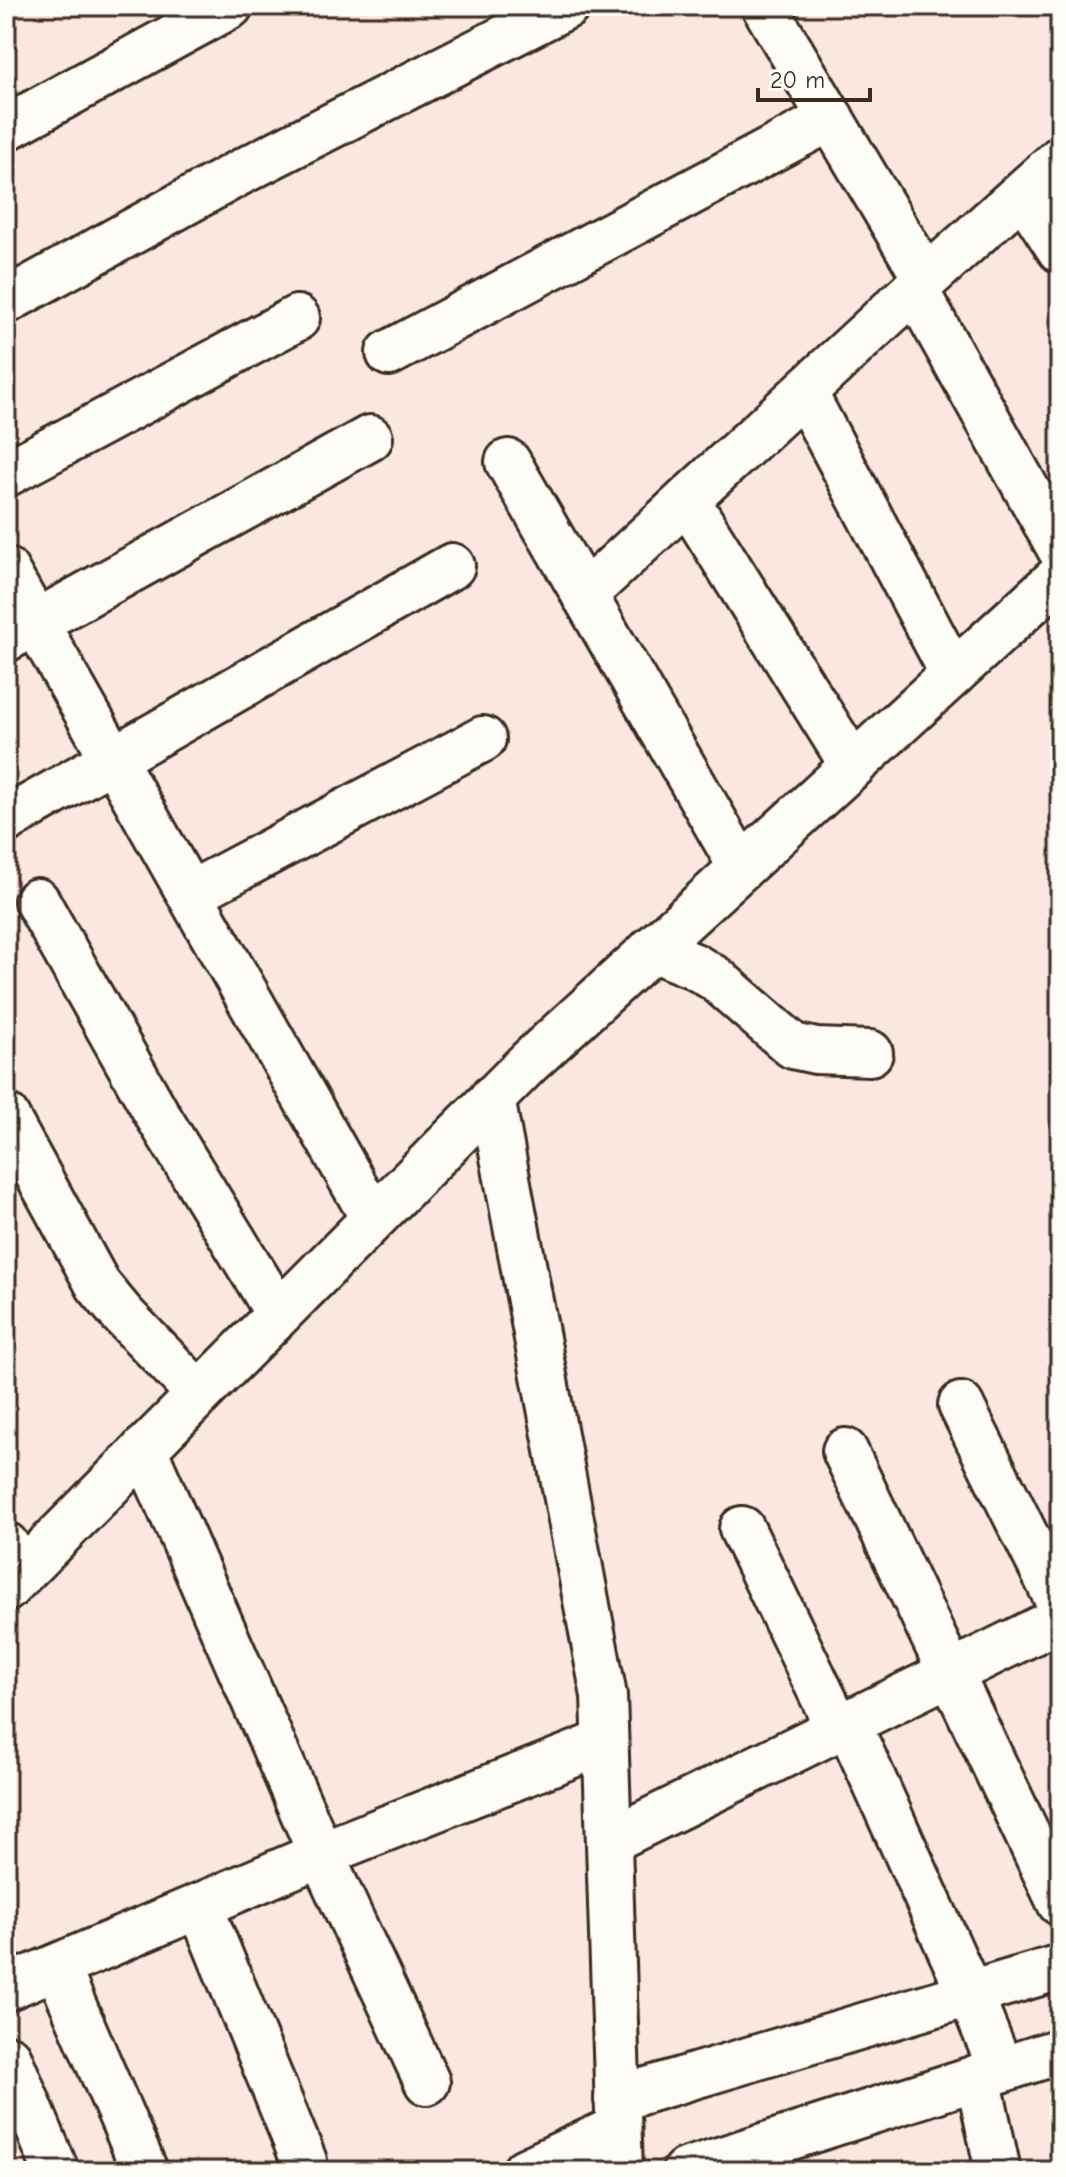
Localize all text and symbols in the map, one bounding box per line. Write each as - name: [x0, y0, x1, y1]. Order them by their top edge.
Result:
- scale bar: [758, 52, 870, 102]
- text: 20 m: [770, 66, 825, 94]

